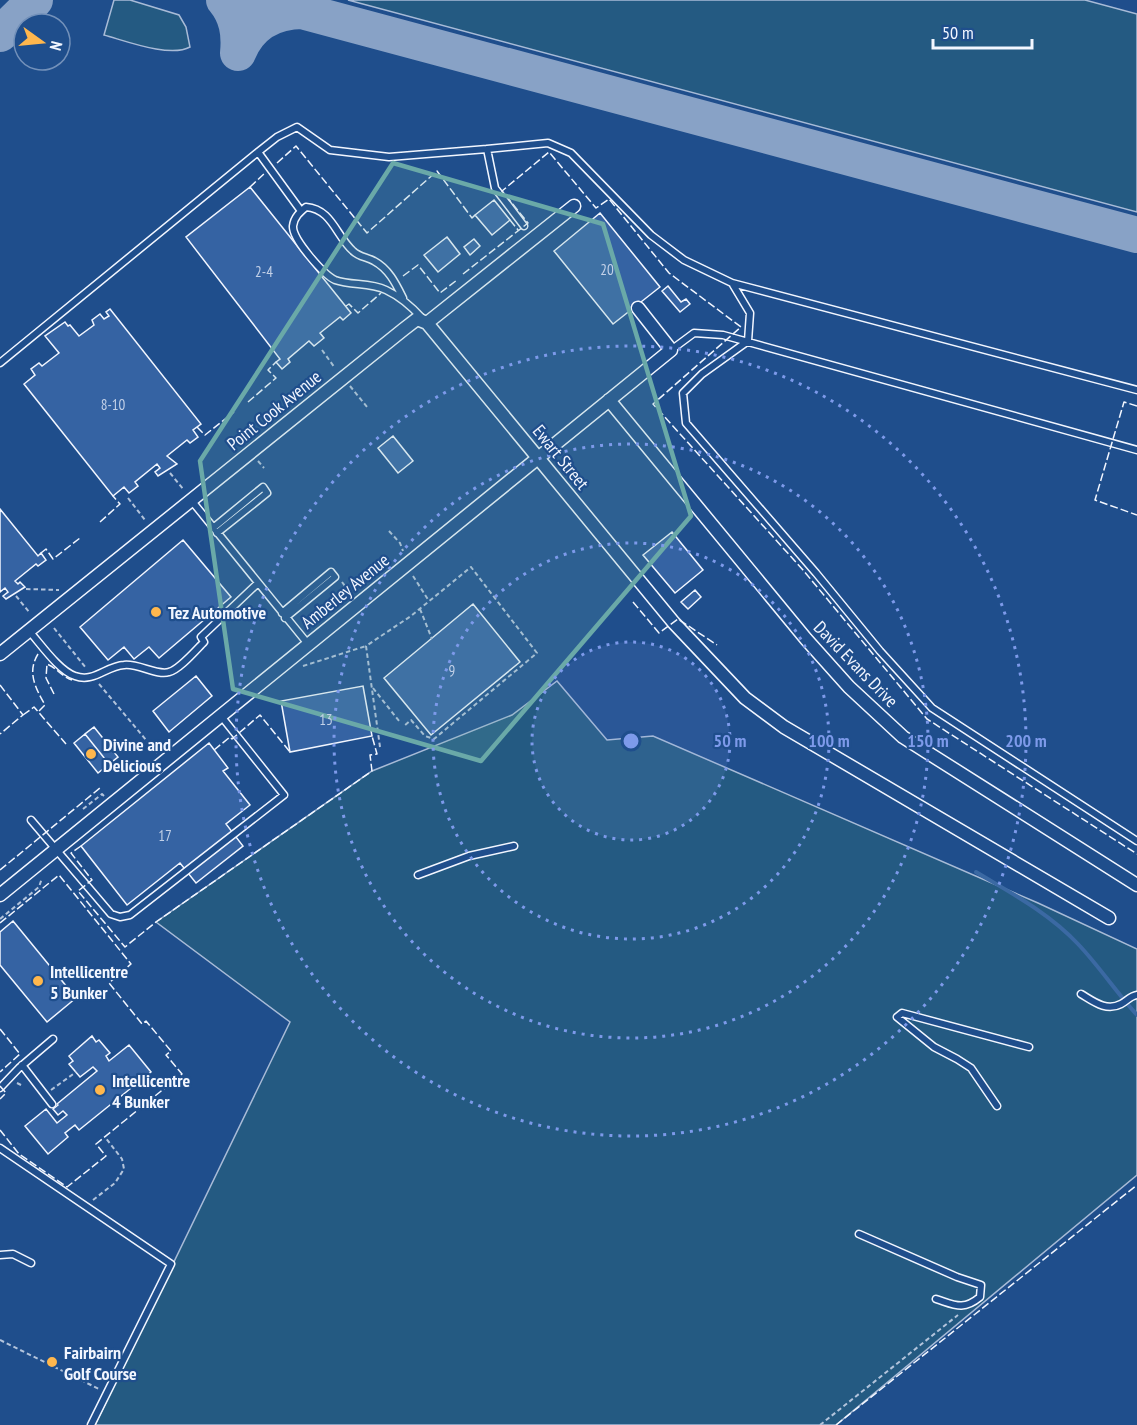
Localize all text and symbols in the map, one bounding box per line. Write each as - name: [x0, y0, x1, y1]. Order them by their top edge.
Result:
- north arrow: [12, 12, 72, 72]
- scale bar: [933, 12, 1032, 50]
- text: 50 m: [942, 21, 974, 44]
- text: N: [46, 39, 67, 53]
- house number: 20: [600, 260, 614, 279]
- house number: 2-4: [255, 262, 273, 281]
- street label: Point Cook Avenue: [222, 365, 326, 455]
- house number: 8-10: [101, 395, 126, 414]
- street label: Ewart Street: [528, 420, 594, 494]
- street label: Amberley Avenue: [296, 548, 394, 634]
- place label: Tez Automotive: [168, 601, 266, 624]
- marker: Tez Automotive: [149, 605, 163, 619]
- street label: David Evans Drive: [809, 616, 903, 712]
- house number: 9: [449, 661, 455, 680]
- house number: 13: [319, 710, 333, 729]
- text: 50 m: [714, 729, 746, 752]
- text: 100 m: [808, 729, 850, 752]
- text: 150 m: [907, 729, 949, 752]
- text: 200 m: [1005, 729, 1047, 752]
- centre of rings: [621, 731, 641, 751]
- place label: Divine and Delicious: [103, 733, 171, 777]
- marker: Divine and Delicious: [84, 747, 98, 761]
- house number: 17: [158, 826, 172, 845]
- place label: Intellicentre 5 Bunker: [50, 960, 128, 1004]
- marker: Intellicentre 5 Bunker: [31, 974, 45, 988]
- place label: Intellicentre 4 Bunker: [112, 1069, 190, 1113]
- marker: Intellicentre 4 Bunker: [93, 1083, 107, 1097]
- place label: Fairbairn Golf Course: [64, 1341, 137, 1385]
- marker: Fairbairn Golf Course: [45, 1355, 59, 1369]

